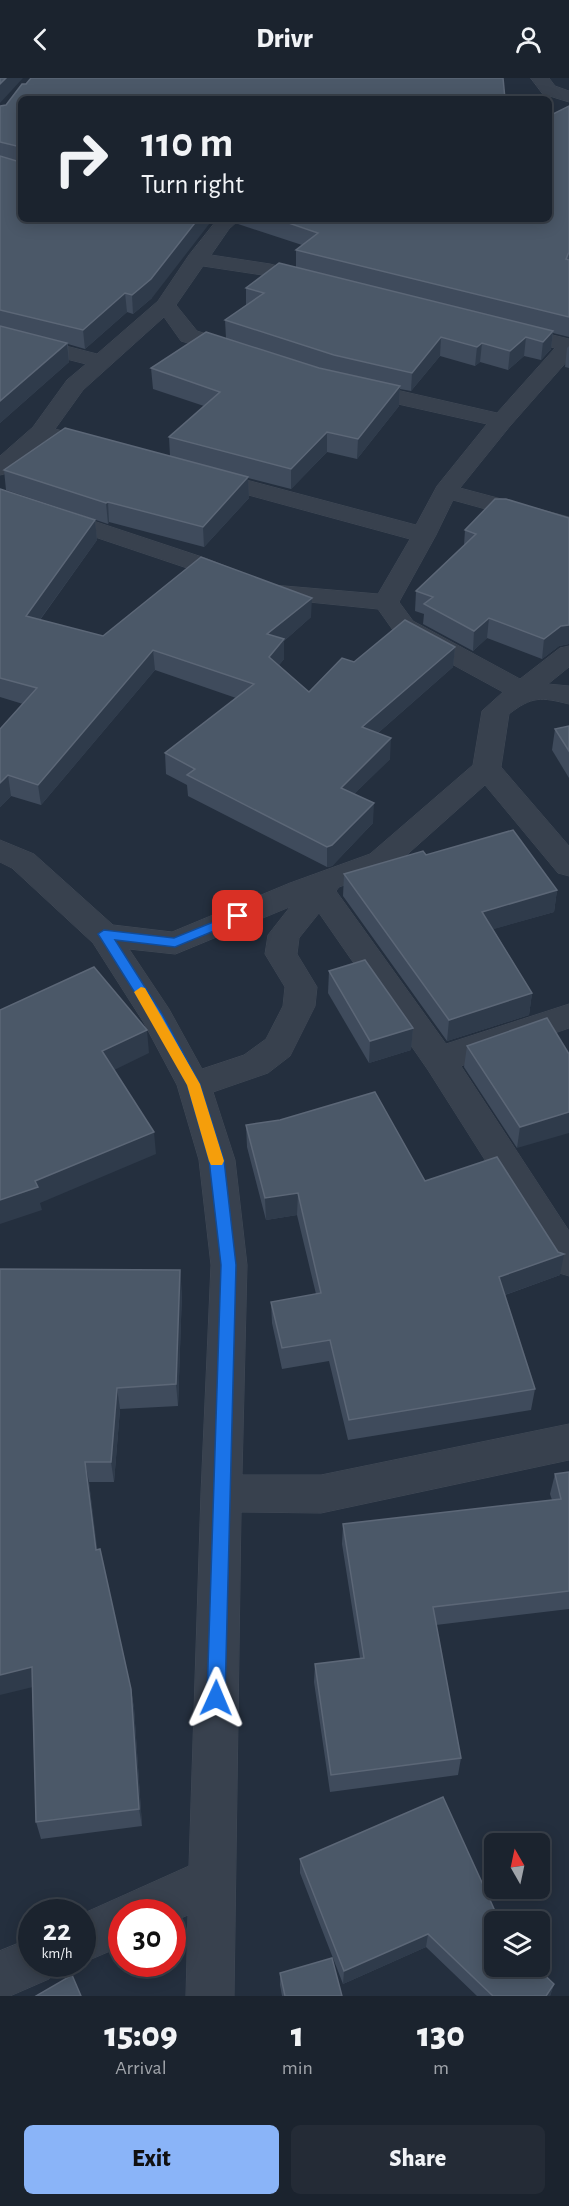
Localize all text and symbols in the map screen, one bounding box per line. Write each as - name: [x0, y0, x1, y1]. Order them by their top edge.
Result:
- icon: back: [24, 23, 57, 56]
- icon: person: [512, 23, 545, 56]
- text: Drivr: [256, 25, 313, 52]
- icon: right: [42, 120, 120, 198]
- text: 110 m: [141, 122, 233, 164]
- text: Turn right: [141, 171, 244, 198]
- pin: [212, 890, 263, 941]
- icon: arrive: [221, 899, 254, 932]
- position arrow: [184, 1666, 248, 1730]
- north arrow: [484, 1833, 550, 1899]
- map controls: [484, 1833, 550, 1977]
- speed limit sign: 30: [108, 1899, 186, 1977]
- button: layers: [484, 1911, 550, 1977]
- text: 22: [43, 1916, 71, 1946]
- text: km/h: [42, 1946, 72, 1961]
- text: 15:09: [104, 2017, 178, 2053]
- text: 1: [291, 2017, 304, 2053]
- text: 130: [417, 2017, 465, 2053]
- text: Arrival: [115, 2058, 167, 2078]
- text: min: [282, 2058, 313, 2078]
- text: m: [433, 2058, 449, 2078]
- button: Exit: [24, 2125, 279, 2194]
- button: Share: [291, 2125, 545, 2194]

